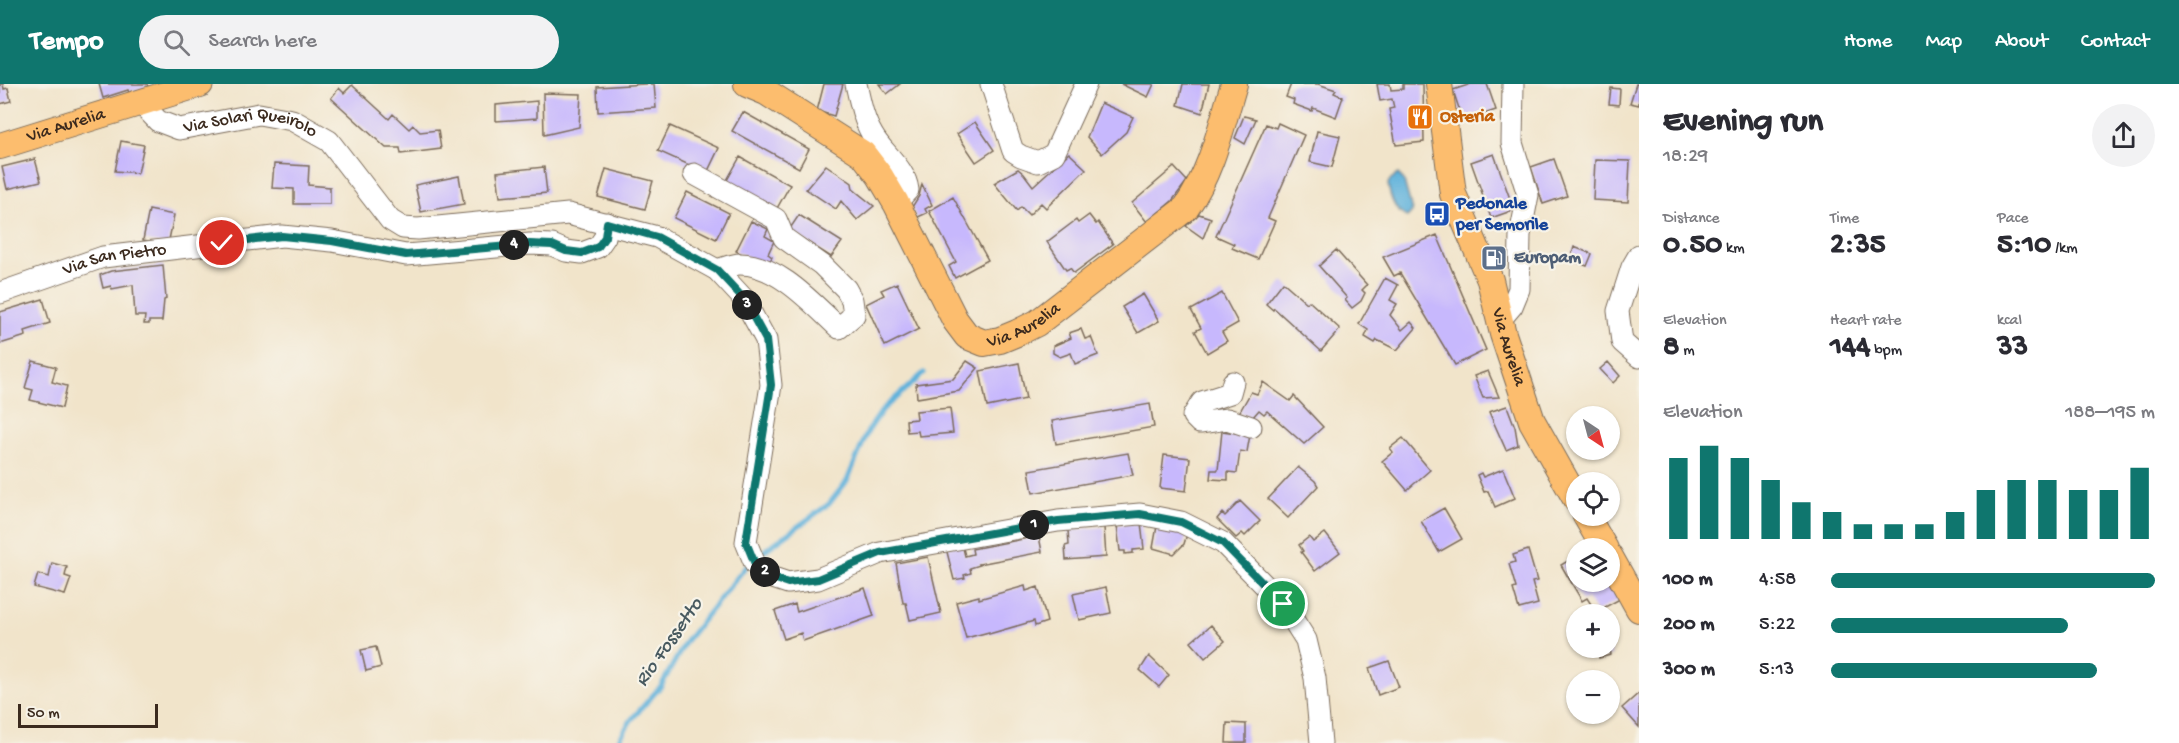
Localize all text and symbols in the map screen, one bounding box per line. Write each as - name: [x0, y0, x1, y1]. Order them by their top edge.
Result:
- search box: [139, 15, 559, 69]
- text: Tempo: [30, 26, 103, 59]
- icon: search: [160, 26, 193, 59]
- text: Search here: [208, 29, 317, 55]
- text: Home: [1844, 30, 1892, 55]
- text: Map: [1925, 30, 1962, 55]
- text: About: [1995, 30, 2048, 55]
- text: Contact: [2081, 30, 2149, 55]
- restaurant icon: Osteria: [1405, 102, 1435, 132]
- street label: Via Aurelia: [23, 103, 109, 148]
- street label: Via Solari Queirolo: [181, 103, 321, 142]
- text: Evening run: [1663, 104, 1823, 142]
- button: share: [2092, 104, 2155, 167]
- place label: Osteria: [1440, 107, 1495, 128]
- text: 18:29: [1663, 146, 1708, 169]
- place label: Pedonale per Semorile: [1455, 194, 1549, 236]
- bus stop icon: Pedonale per Semorile: [1422, 199, 1452, 229]
- text: Distance: [1663, 210, 1720, 229]
- text: Time: [1830, 210, 1859, 229]
- text: Pace: [1997, 210, 2028, 229]
- pin: [196, 217, 247, 268]
- icon: check: [205, 226, 238, 259]
- text: 0.50: [1663, 229, 1722, 264]
- text: 2:35: [1830, 229, 1885, 264]
- text: 5:10: [1997, 229, 2051, 264]
- pin: 4: [499, 230, 529, 260]
- text: 4: [510, 235, 518, 254]
- street label: Via San Pietro: [59, 239, 167, 281]
- text: km: [1722, 240, 1745, 259]
- text: /km: [2051, 240, 2077, 259]
- fuel station icon: Europam: [1479, 243, 1509, 273]
- place label: Europam: [1514, 248, 1581, 269]
- pin: 3: [732, 290, 762, 320]
- text: 3: [743, 295, 751, 314]
- street label: Via Aurelia: [984, 298, 1066, 353]
- street label: Via Aurelia: [1486, 305, 1530, 390]
- text: Elevation: [1663, 312, 1727, 331]
- text: Heart rate: [1830, 312, 1902, 331]
- text: kcal: [1997, 312, 2022, 331]
- text: 8: [1663, 331, 1679, 366]
- text: 144: [1830, 331, 1871, 366]
- text: 33: [1997, 331, 2028, 366]
- text: m: [1679, 342, 1695, 361]
- text: bpm: [1871, 342, 1902, 361]
- text: Elevation: [1663, 402, 1743, 425]
- text: 188–195 m: [2065, 402, 2155, 425]
- north arrow: [1566, 406, 1620, 460]
- map controls: [1566, 406, 1620, 724]
- button: locate: [1566, 472, 1620, 526]
- pin: 1: [1019, 510, 1049, 540]
- text: 1: [1031, 515, 1037, 534]
- button: layers: [1566, 538, 1620, 592]
- pin: 2: [750, 557, 780, 587]
- text: 2: [761, 562, 769, 581]
- text: 100 m: [1663, 569, 1713, 592]
- text: 4:58: [1759, 569, 1796, 592]
- pin: [1257, 578, 1308, 629]
- icon: arrive: [1266, 587, 1299, 620]
- water label: Rio Fossetto: [631, 593, 710, 692]
- button: +: [1566, 604, 1620, 658]
- text: 200 m: [1663, 614, 1714, 637]
- text: 5:22: [1759, 614, 1795, 637]
- text: 300 m: [1663, 659, 1715, 682]
- text: 5:13: [1759, 659, 1794, 682]
- button: −: [1566, 670, 1620, 724]
- scale bar: [18, 701, 158, 728]
- text: 50 m: [27, 705, 60, 724]

